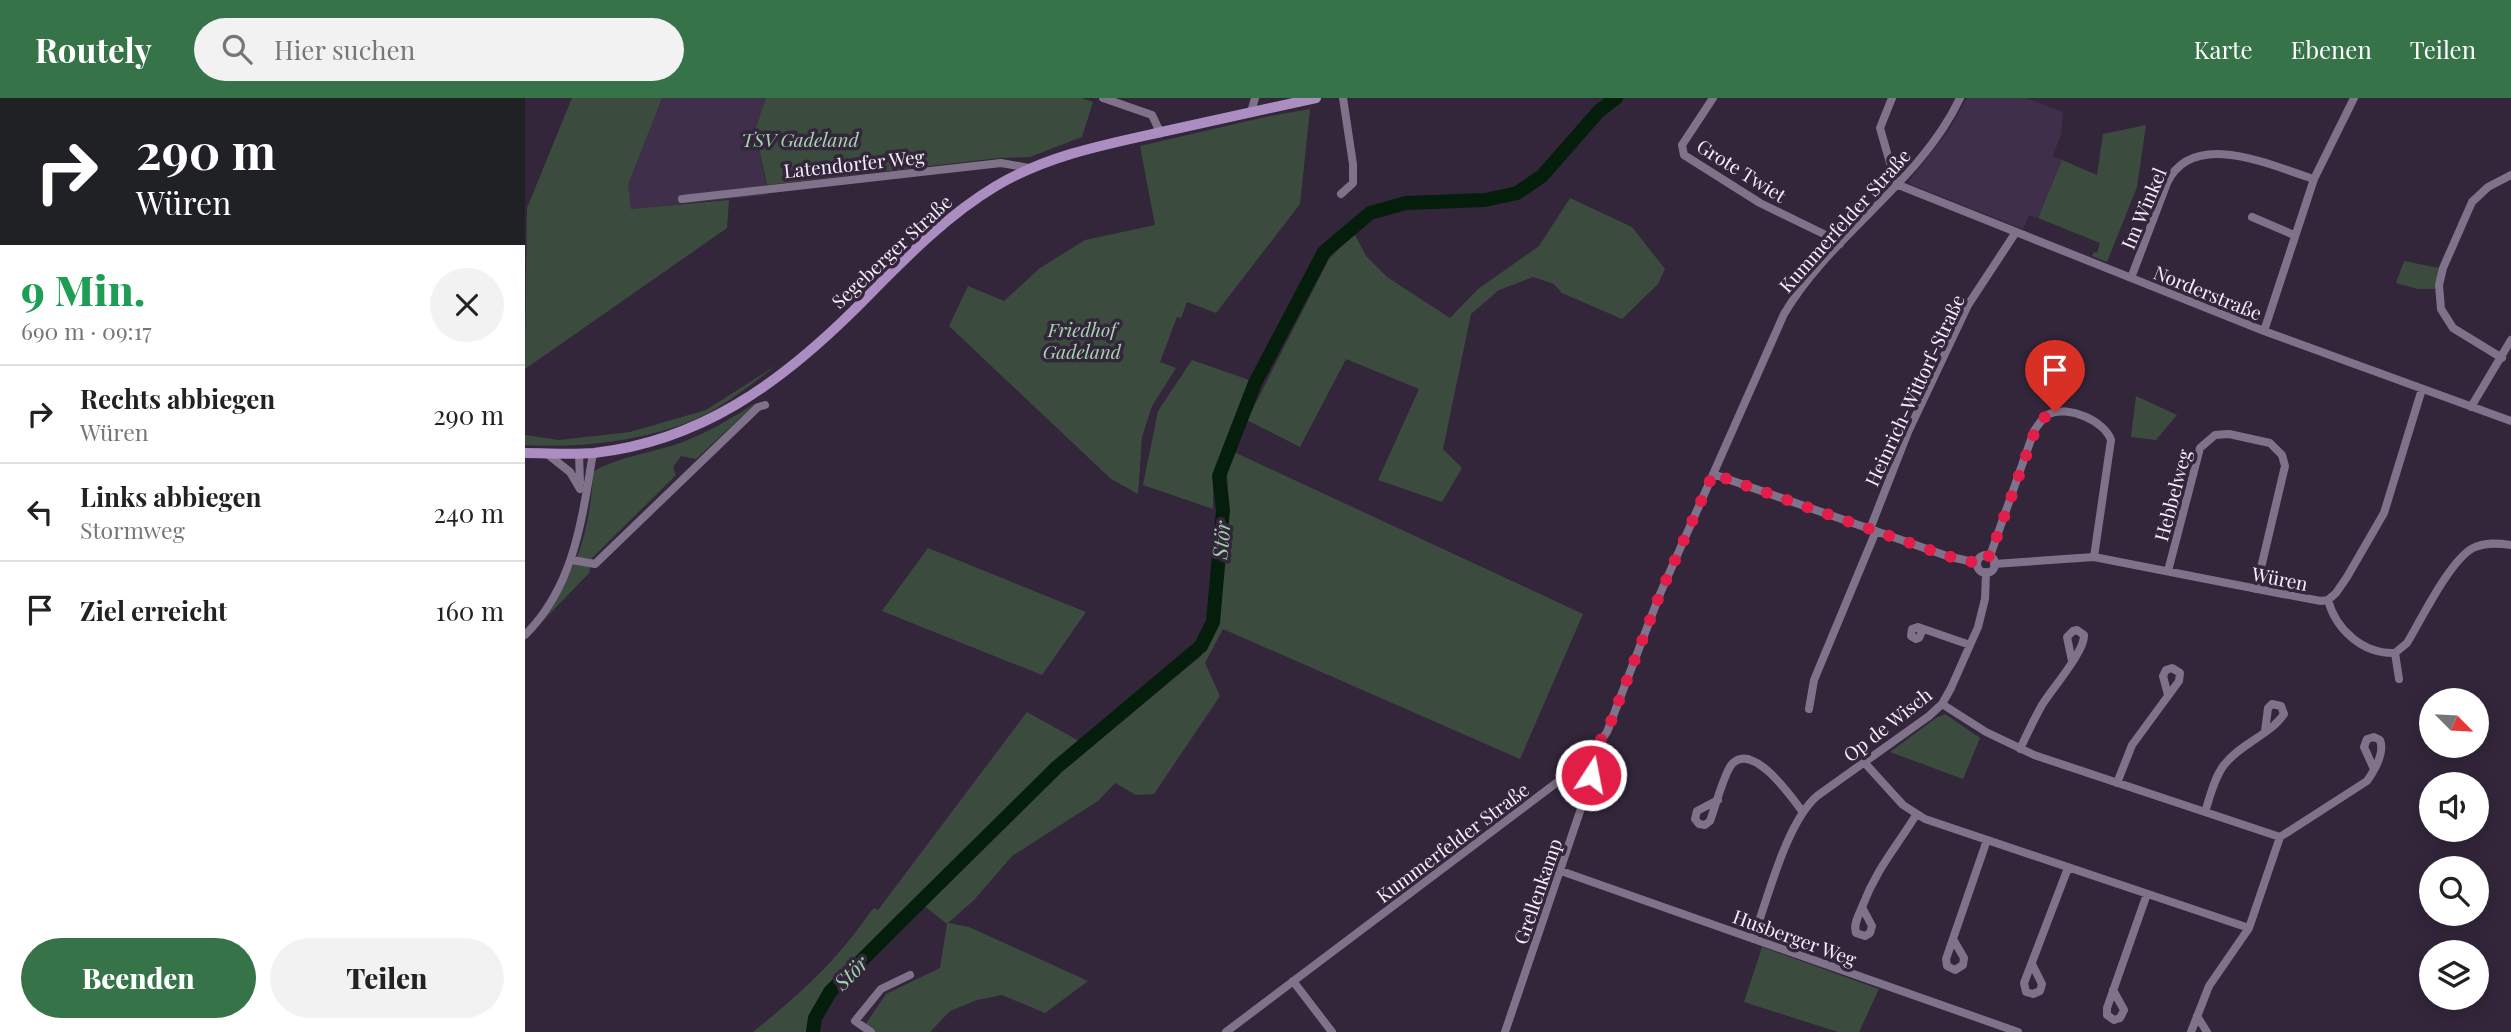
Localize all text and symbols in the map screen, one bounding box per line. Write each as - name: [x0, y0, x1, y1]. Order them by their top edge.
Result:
- search box: [194, 18, 684, 81]
- text: Routely: [35, 27, 152, 71]
- icon: search: [218, 30, 256, 68]
- text: Hier suchen: [274, 32, 415, 67]
- text: Karte: [2194, 33, 2253, 65]
- text: Ebenen: [2291, 33, 2372, 65]
- text: Teilen: [2410, 33, 2476, 65]
- text: 290 m: [136, 117, 276, 182]
- icon: right: [21, 126, 112, 217]
- park label: TSV Gadeland: [741, 126, 859, 152]
- street label: Grote Twiet: [1692, 132, 1792, 208]
- street label: Latendorfer Weg: [782, 143, 926, 183]
- street label: Kummerfelder Straße: [1772, 143, 1916, 297]
- street label: Im Winkel: [2114, 163, 2172, 253]
- text: Würen: [136, 180, 231, 223]
- street label: Segeberger Straße: [825, 188, 957, 314]
- street label: Norderstraße: [2150, 258, 2266, 326]
- text: 9 Min.: [21, 261, 145, 317]
- button: close: [430, 268, 504, 342]
- street label: Heinrich-Wittorf-Straße: [1858, 290, 1970, 490]
- text: 690 m · 09:17: [21, 315, 152, 346]
- park label: Friedhof Gadeland: [1043, 316, 1122, 364]
- pin: [2025, 340, 2085, 412]
- icon: arrive: [2036, 351, 2074, 389]
- text: Rechts abbiegen: [80, 381, 275, 416]
- icon: right: [21, 395, 59, 433]
- text: 290 m: [433, 397, 504, 432]
- text: Würen: [80, 416, 149, 447]
- street label: Hebbelweg: [2147, 446, 2197, 544]
- text: Links abbiegen: [80, 479, 261, 514]
- icon: left: [21, 493, 59, 531]
- text: 240 m: [434, 495, 504, 530]
- text: Stormweg: [80, 514, 185, 545]
- water label: Stör: [1204, 519, 1236, 561]
- street label: Würen: [2249, 560, 2311, 596]
- icon: arrive: [21, 591, 59, 629]
- text: Ziel erreicht: [80, 593, 227, 628]
- text: 160 m: [436, 593, 504, 628]
- street label: Op de Wisch: [1837, 681, 1937, 767]
- north arrow: [2419, 688, 2489, 758]
- map controls: [2419, 688, 2489, 1010]
- position arrow: [1554, 738, 1628, 812]
- button: sound: [2419, 772, 2489, 842]
- street label: Kummerfelder Straße: [1370, 776, 1534, 908]
- street label: Grellenkamp: [1507, 835, 1567, 947]
- button: search: [2419, 856, 2489, 926]
- street label: Husberger Weg: [1730, 903, 1860, 971]
- button: Beenden: [21, 938, 256, 1018]
- button: Teilen: [270, 938, 504, 1018]
- button: layers: [2419, 940, 2489, 1010]
- water label: Stör: [826, 948, 874, 996]

